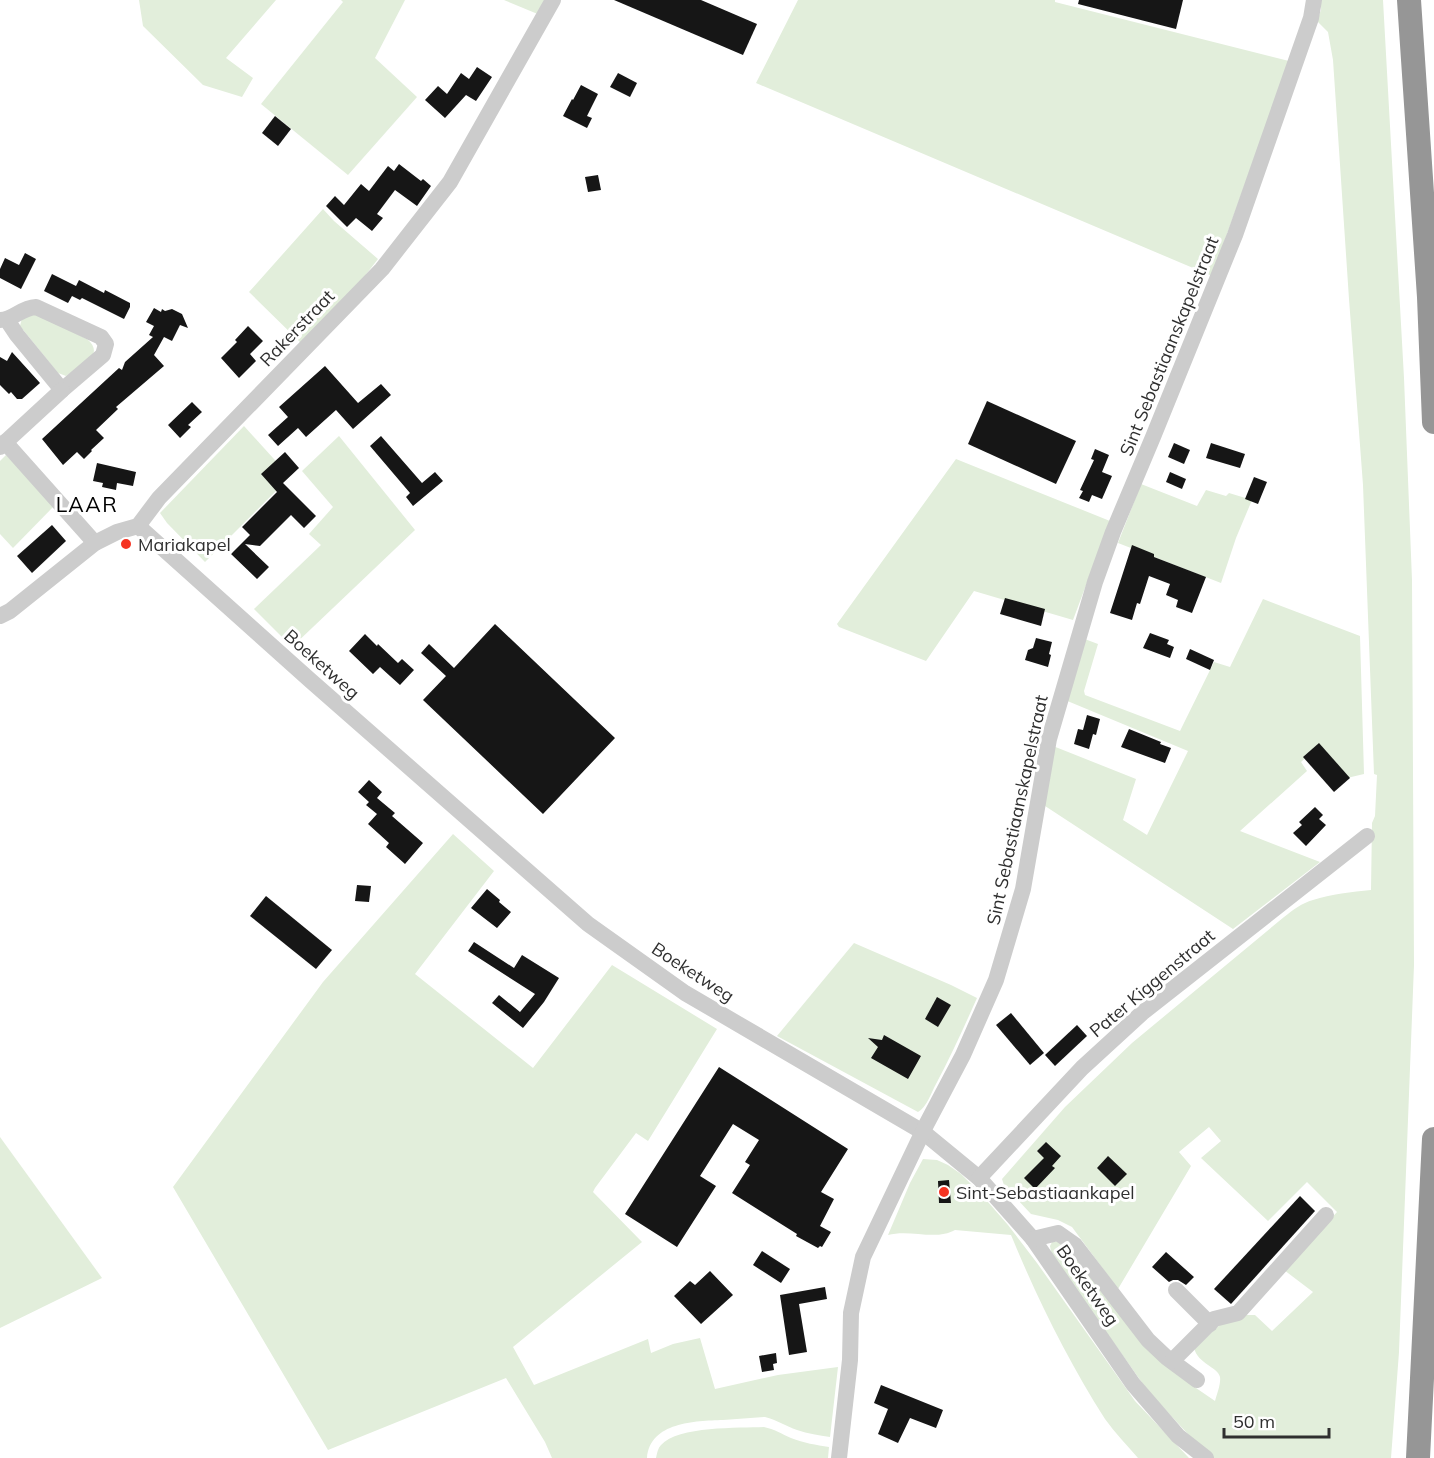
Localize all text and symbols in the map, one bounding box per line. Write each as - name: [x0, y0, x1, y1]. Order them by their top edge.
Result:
- street label: Sint Sebastiaanskapelstraat: [1114, 233, 1224, 459]
- street label: Rakerstraat: [255, 285, 339, 371]
- district label: LAAR: [56, 491, 118, 517]
- place label: Mariakapel: [138, 533, 231, 556]
- marker: Mariakapel: [119, 537, 133, 551]
- street label: Boeketweg: [279, 624, 365, 704]
- street label: Sint Sebastiaanskapelstraat: [981, 693, 1053, 927]
- street label: Pater Kiggenstraat: [1085, 924, 1219, 1042]
- street label: Boeketweg: [647, 937, 739, 1007]
- place label: Sint-Sebastiaankapel: [956, 1181, 1135, 1204]
- marker: Sint-Sebastiaankapel: [937, 1185, 951, 1199]
- street label: Boeketweg: [1052, 1240, 1124, 1330]
- scale bar: [1224, 1401, 1329, 1439]
- text: 50 m: [1233, 1410, 1275, 1433]

